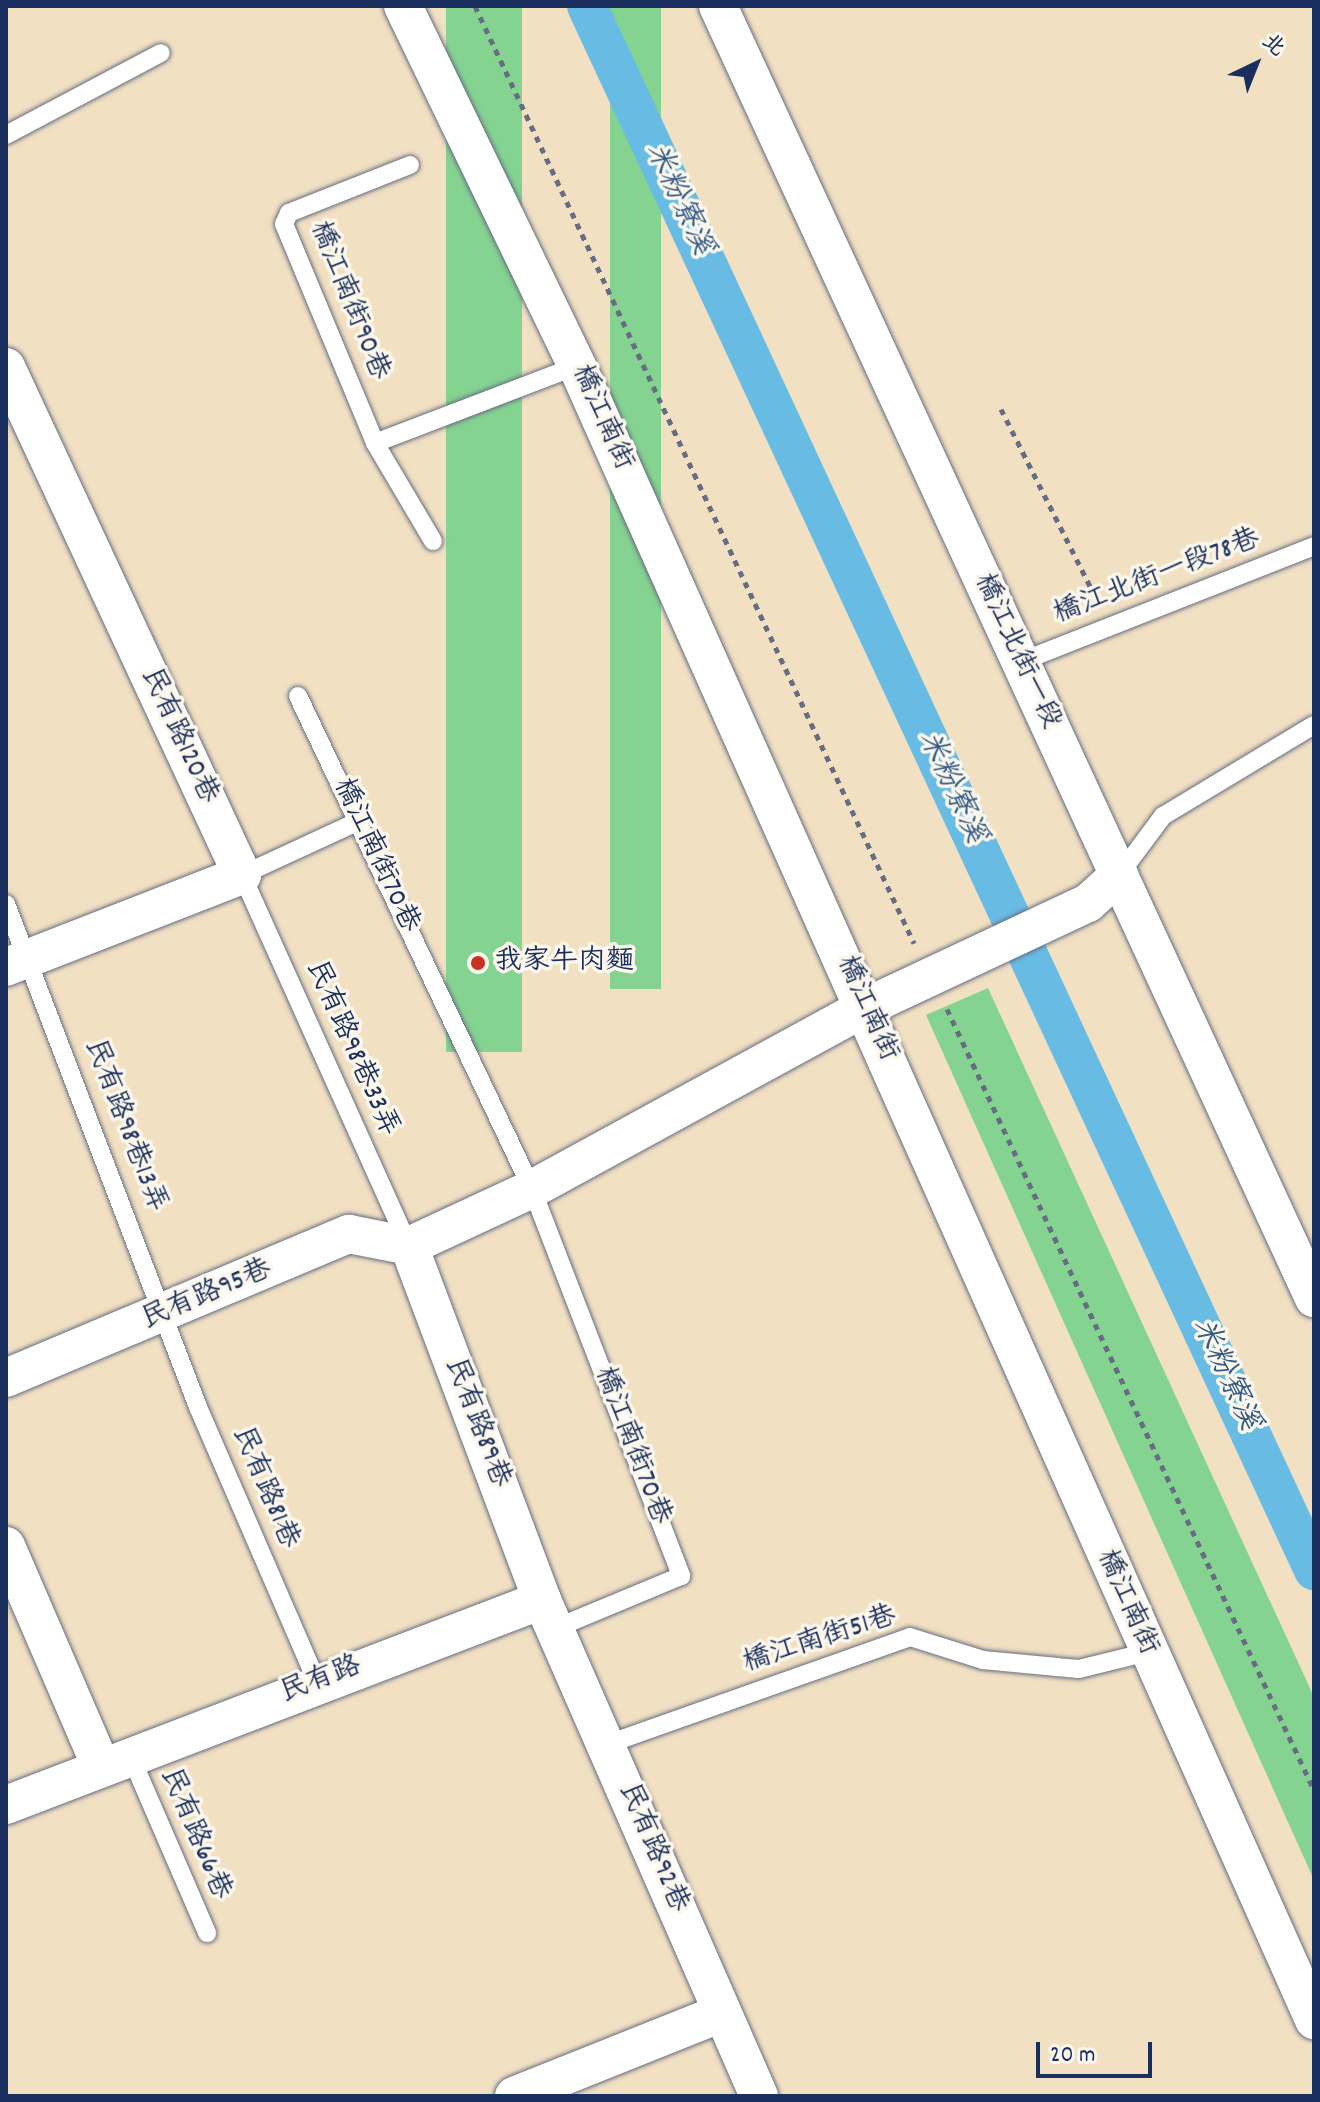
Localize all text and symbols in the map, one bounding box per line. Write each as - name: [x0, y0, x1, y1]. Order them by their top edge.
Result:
- north arrow: [1216, 24, 1296, 104]
- text: 北: [1254, 27, 1291, 65]
- water label: 米粉寮溪: [635, 138, 719, 262]
- street label: 橋江南街90巷: [301, 217, 395, 385]
- street label: 橋江南街: [563, 360, 639, 476]
- street label: 橋江北街一段78巷: [1049, 523, 1265, 633]
- street label: 橋江北街一段: [965, 569, 1067, 735]
- street label: 民有路120巷: [132, 663, 224, 809]
- water label: 米粉寮溪: [908, 726, 992, 850]
- street label: 橋江南街70巷: [325, 774, 425, 938]
- place label: 我家牛肉麵: [494, 946, 634, 980]
- street label: 橋江南街: [828, 951, 904, 1067]
- marker: 我家牛肉麵: [469, 954, 487, 972]
- street label: 民有路98巷33弄: [297, 956, 405, 1142]
- street label: 民有路98巷13弄: [76, 1035, 172, 1217]
- street label: 民有路95巷: [137, 1254, 277, 1338]
- water label: 米粉寮溪: [1182, 1313, 1266, 1437]
- street label: 民有路89巷: [436, 1353, 516, 1493]
- street label: 橋江南街70巷: [586, 1362, 676, 1530]
- street label: 民有路81巷: [223, 1422, 305, 1554]
- street label: 橋江南街: [1088, 1545, 1164, 1661]
- street label: 橋江南街51巷: [739, 1600, 901, 1682]
- street label: 民有路: [276, 1650, 366, 1712]
- street label: 民有路66巷: [151, 1763, 237, 1905]
- street label: 民有路92巷: [610, 1778, 694, 1918]
- scale bar: [1040, 2026, 1156, 2076]
- text: 20 m: [1050, 2039, 1096, 2073]

